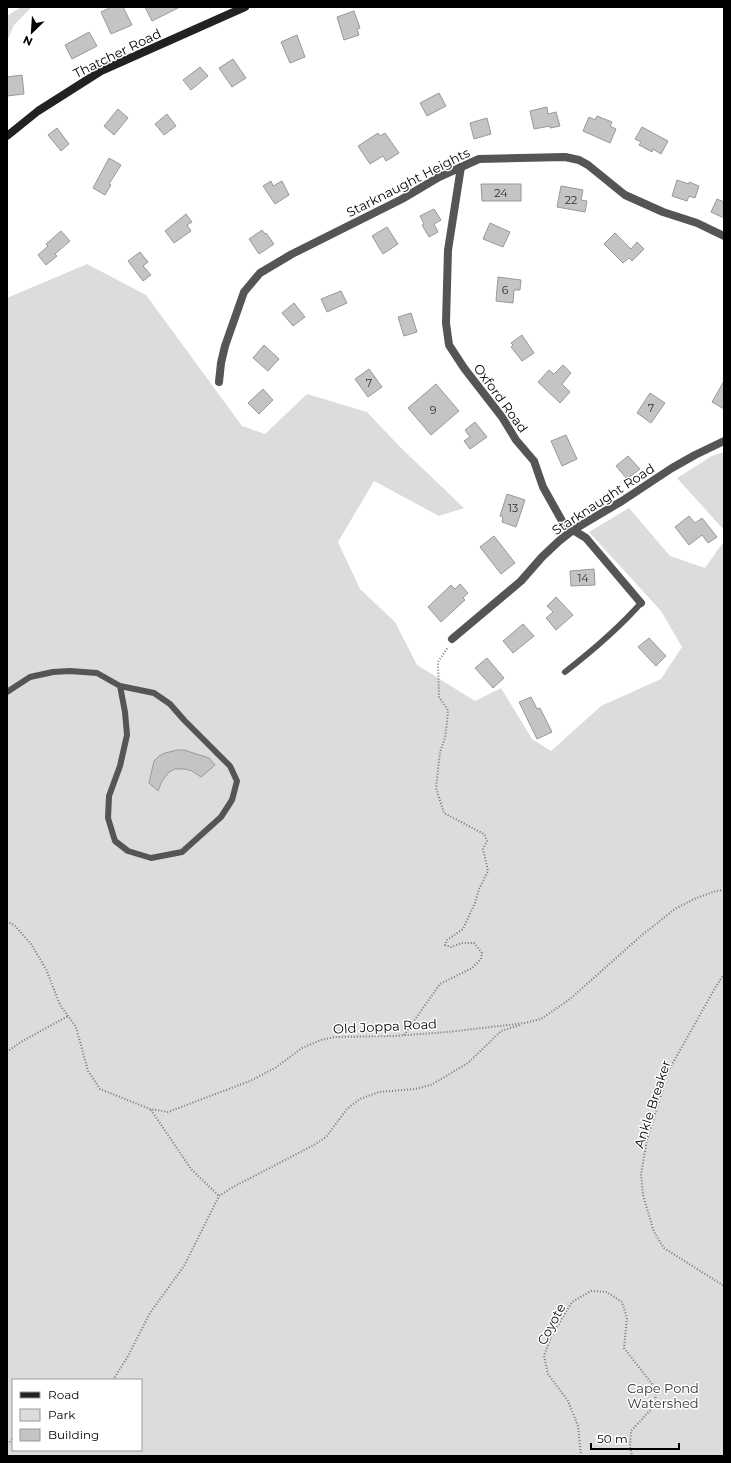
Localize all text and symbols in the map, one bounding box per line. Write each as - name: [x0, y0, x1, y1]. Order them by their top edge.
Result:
- north arrow: [12, 12, 52, 52]
- street label: Thatcher Road: [71, 25, 163, 81]
- text: N: [21, 33, 35, 49]
- street label: Starknaught Heights: [344, 144, 472, 220]
- house number: 24: [494, 186, 508, 200]
- house number: 22: [565, 193, 577, 207]
- house number: 6: [502, 283, 509, 297]
- street label: Oxford Road: [471, 360, 531, 436]
- house number: 7: [366, 376, 372, 390]
- house number: 7: [648, 401, 654, 415]
- house number: 9: [430, 403, 437, 417]
- street label: Starknaught Road: [549, 460, 657, 538]
- house number: 13: [508, 501, 518, 515]
- house number: 14: [577, 571, 589, 585]
- street label: Old Joppa Road: [333, 1015, 437, 1037]
- street label: Ankle Breaker: [630, 1058, 674, 1150]
- street label: Coyote: [533, 1300, 569, 1348]
- legend: [12, 1379, 142, 1451]
- park label: Cape Pond Watershed: [627, 1380, 699, 1411]
- text: Road: [48, 1387, 79, 1402]
- text: Park: [48, 1407, 76, 1422]
- scale bar: [591, 1425, 679, 1451]
- text: Building: [48, 1427, 99, 1442]
- text: 50 m: [597, 1431, 628, 1446]

